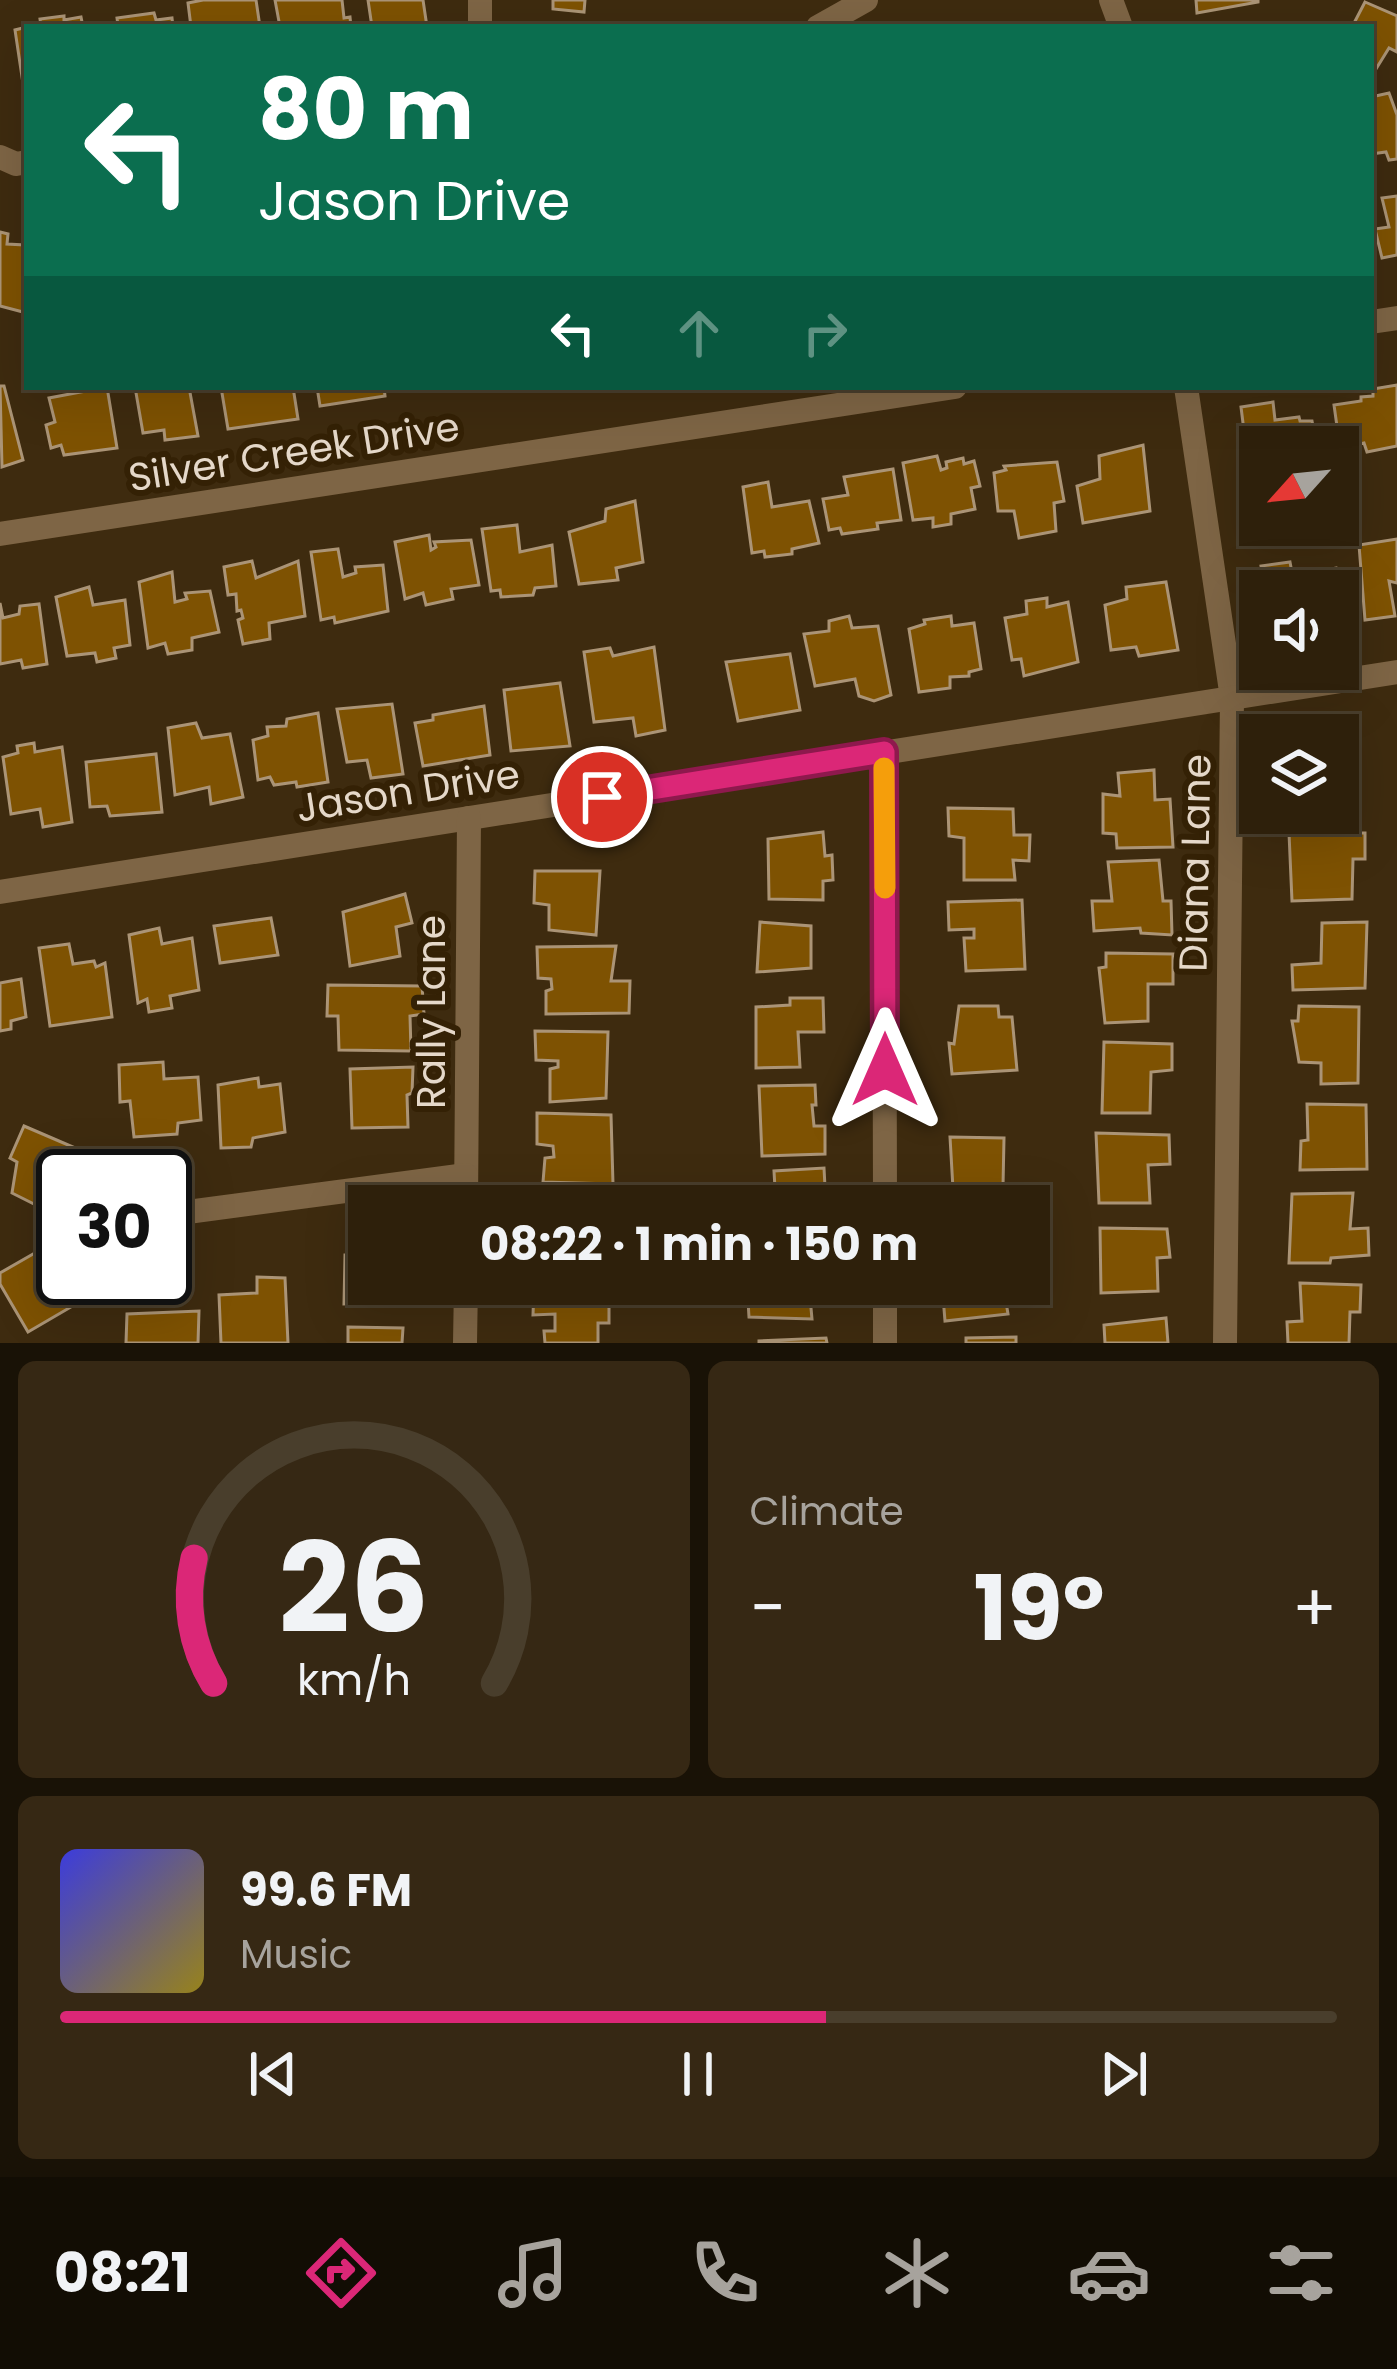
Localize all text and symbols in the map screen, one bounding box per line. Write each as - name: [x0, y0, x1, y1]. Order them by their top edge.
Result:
- text: 80 m: [258, 51, 474, 168]
- icon: left: [60, 72, 216, 228]
- text: Jason Drive: [258, 163, 570, 239]
- icon: left: [540, 300, 606, 366]
- icon: ahead: [666, 300, 732, 366]
- icon: right: [792, 300, 858, 366]
- street label: Silver Creek Drive: [125, 399, 463, 505]
- north arrow: [1239, 426, 1359, 546]
- map controls: [1239, 426, 1359, 834]
- button: sound: [1239, 570, 1359, 690]
- button: layers: [1239, 714, 1359, 834]
- street label: Jason Drive: [292, 746, 524, 836]
- pin: [551, 746, 653, 848]
- street label: Diana Lane: [1166, 754, 1224, 972]
- icon: arrive: [569, 764, 635, 830]
- street label: Rally Lane: [404, 915, 459, 1109]
- position arrow: [822, 1007, 948, 1133]
- speed limit sign: 30: [36, 1149, 192, 1305]
- text: 08:22 · 1 min · 150 m: [480, 1213, 918, 1276]
- text: Climate: [750, 1484, 904, 1539]
- text: 26: [278, 1501, 429, 1676]
- text: 19°: [973, 1545, 1104, 1672]
- text: −: [750, 1562, 786, 1654]
- text: +: [1292, 1562, 1337, 1654]
- text: km/h: [297, 1649, 411, 1709]
- text: 99.6 FM: [240, 1859, 412, 1922]
- text: Music: [240, 1927, 352, 1982]
- icon: previous: [240, 2041, 306, 2107]
- icon: pause: [665, 2041, 731, 2107]
- icon: next: [1091, 2041, 1157, 2107]
- icon: directions: [299, 2231, 383, 2315]
- icon: music: [491, 2231, 575, 2315]
- icon: phone: [683, 2231, 767, 2315]
- icon: climate: [875, 2231, 959, 2315]
- icon: car: [1067, 2231, 1151, 2315]
- icon: filters: [1259, 2231, 1343, 2315]
- text: 08:21: [54, 2235, 191, 2311]

